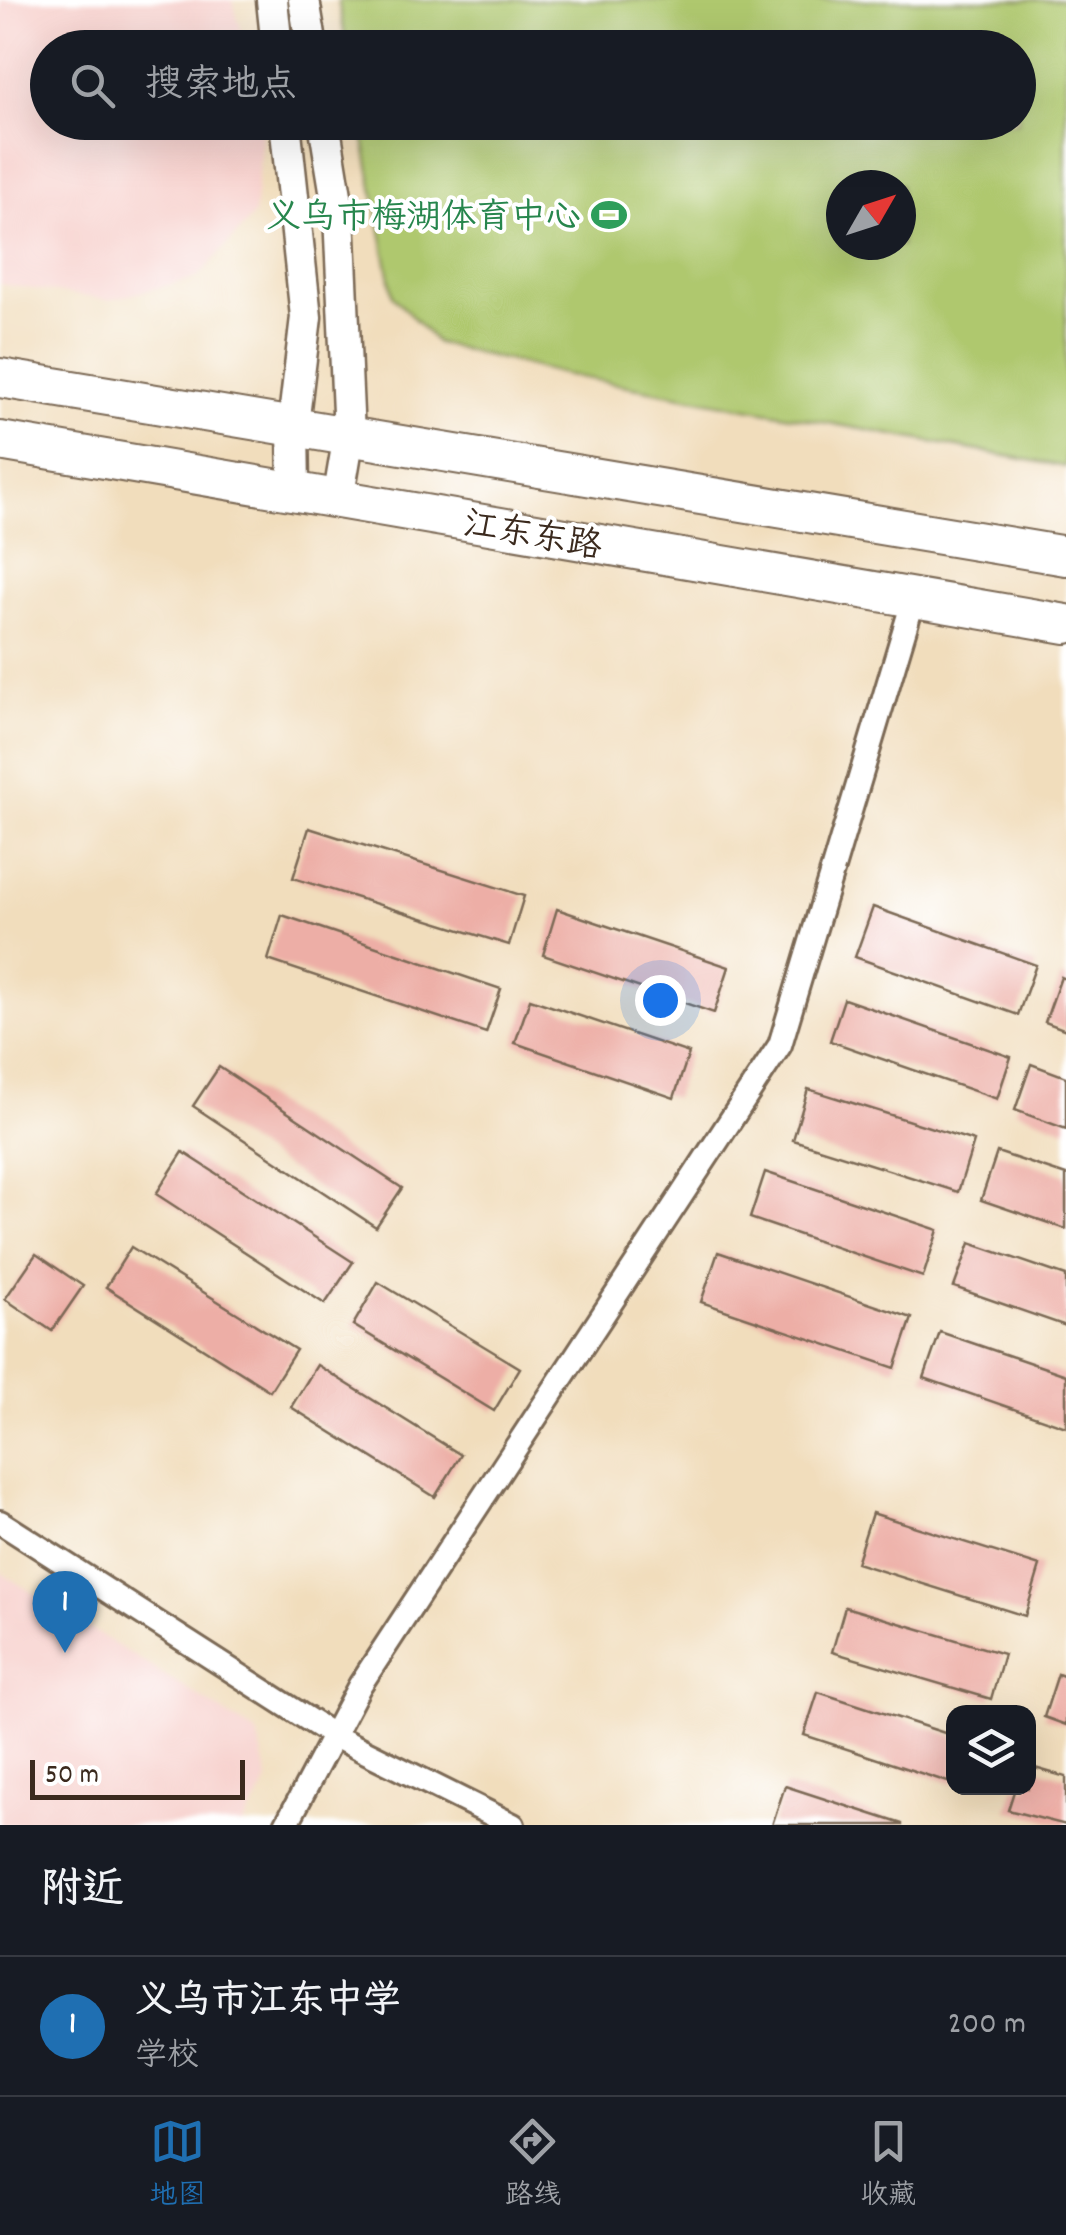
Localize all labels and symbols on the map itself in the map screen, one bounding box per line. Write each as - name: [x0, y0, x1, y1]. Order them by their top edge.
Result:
- north arrow: [826, 170, 916, 260]
- place label: 义乌市梅湖体育中心: [266, 195, 581, 245]
- sports icon: 义乌市梅湖体育中心: [590, 196, 628, 234]
- street label: 江东东路: [459, 501, 605, 575]
- your location: [635, 975, 686, 1026]
- pin: 1: [32, 1570, 98, 1653]
- scale bar: [30, 1755, 245, 1800]

